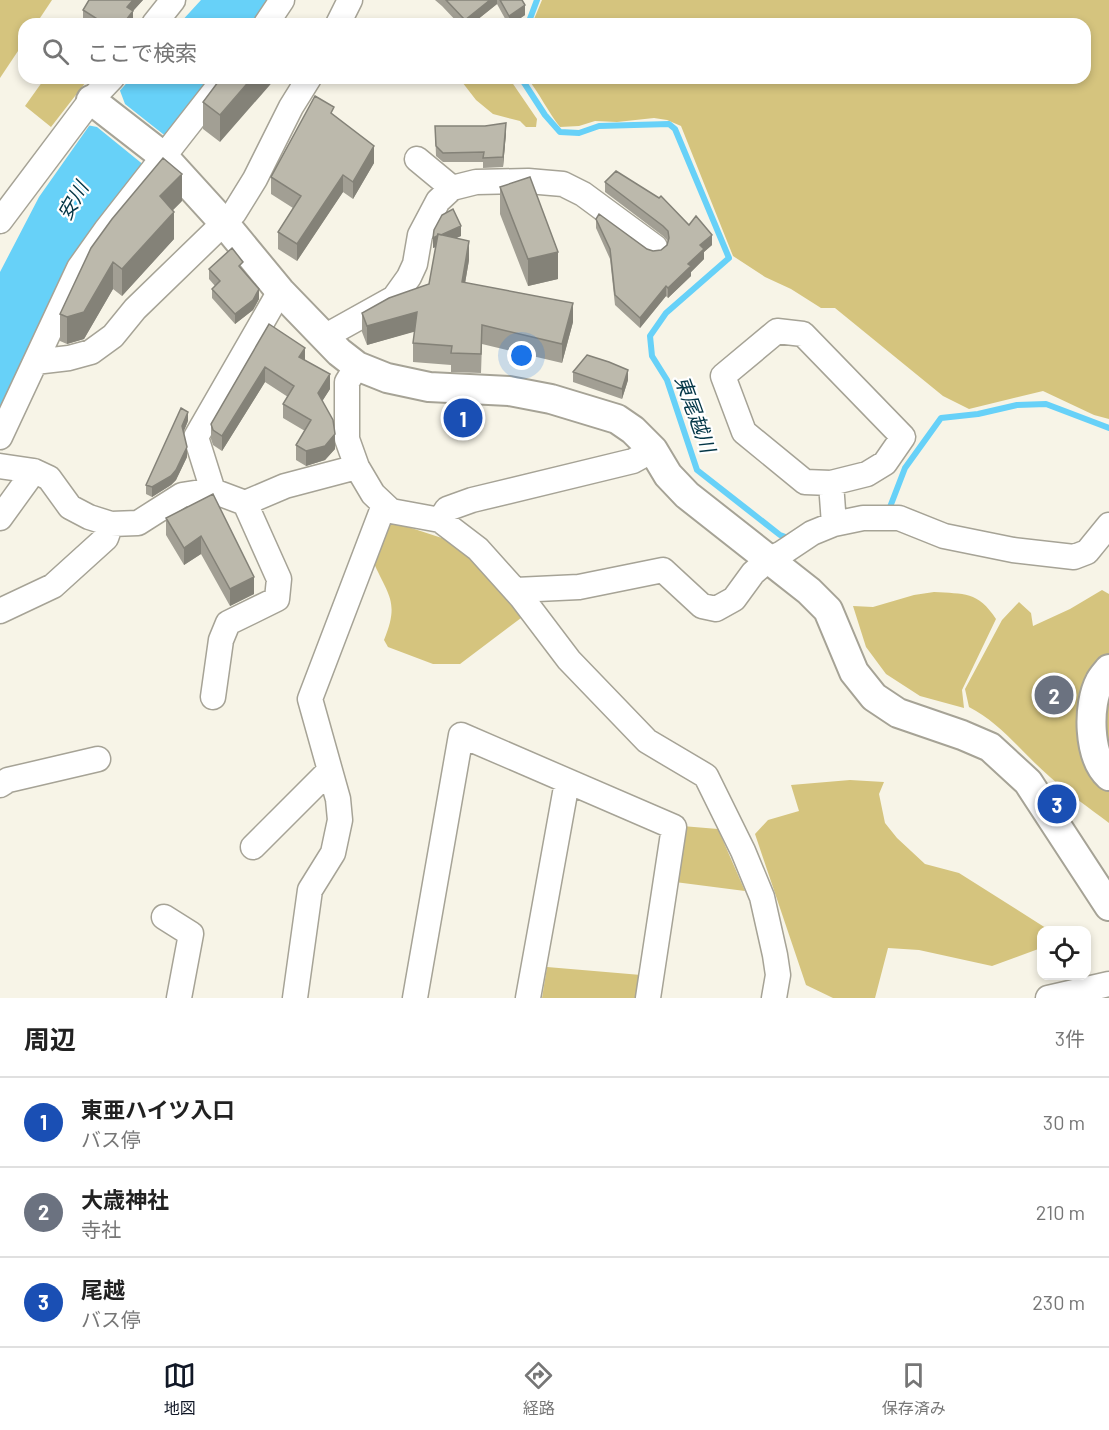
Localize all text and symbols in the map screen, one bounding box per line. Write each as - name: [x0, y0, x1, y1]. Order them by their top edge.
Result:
- search box: [18, 18, 1091, 84]
- icon: search: [39, 35, 72, 68]
- text: ここで検索: [87, 39, 197, 65]
- water label: 安川: [52, 175, 94, 224]
- your location: [507, 341, 536, 370]
- water label: 東尾越川: [671, 372, 722, 457]
- pin: 1: [444, 396, 482, 440]
- pin: 2: [1034, 672, 1074, 718]
- pin: 3: [1038, 782, 1076, 826]
- map controls: [1037, 926, 1091, 980]
- button: locate: [1037, 926, 1091, 980]
- text: 周辺: [24, 1023, 76, 1054]
- text: 3件: [1055, 1026, 1085, 1050]
- text: 東亜ハイツ入口: [81, 1096, 235, 1122]
- text: 1: [40, 1110, 47, 1134]
- text: 30 m: [1043, 1110, 1085, 1134]
- text: バス停: [81, 1127, 141, 1151]
- text: 大歳神社: [81, 1186, 169, 1212]
- text: 2: [38, 1200, 49, 1224]
- text: 210 m: [1036, 1200, 1085, 1224]
- text: 寺社: [81, 1217, 121, 1241]
- text: 尾越: [81, 1276, 125, 1302]
- text: 3: [38, 1290, 49, 1314]
- text: 230 m: [1032, 1290, 1085, 1314]
- text: バス停: [81, 1307, 141, 1331]
- tab: 地図: [163, 1359, 196, 1419]
- tab: 経路: [522, 1359, 555, 1419]
- tab: 保存済み: [882, 1359, 946, 1419]

